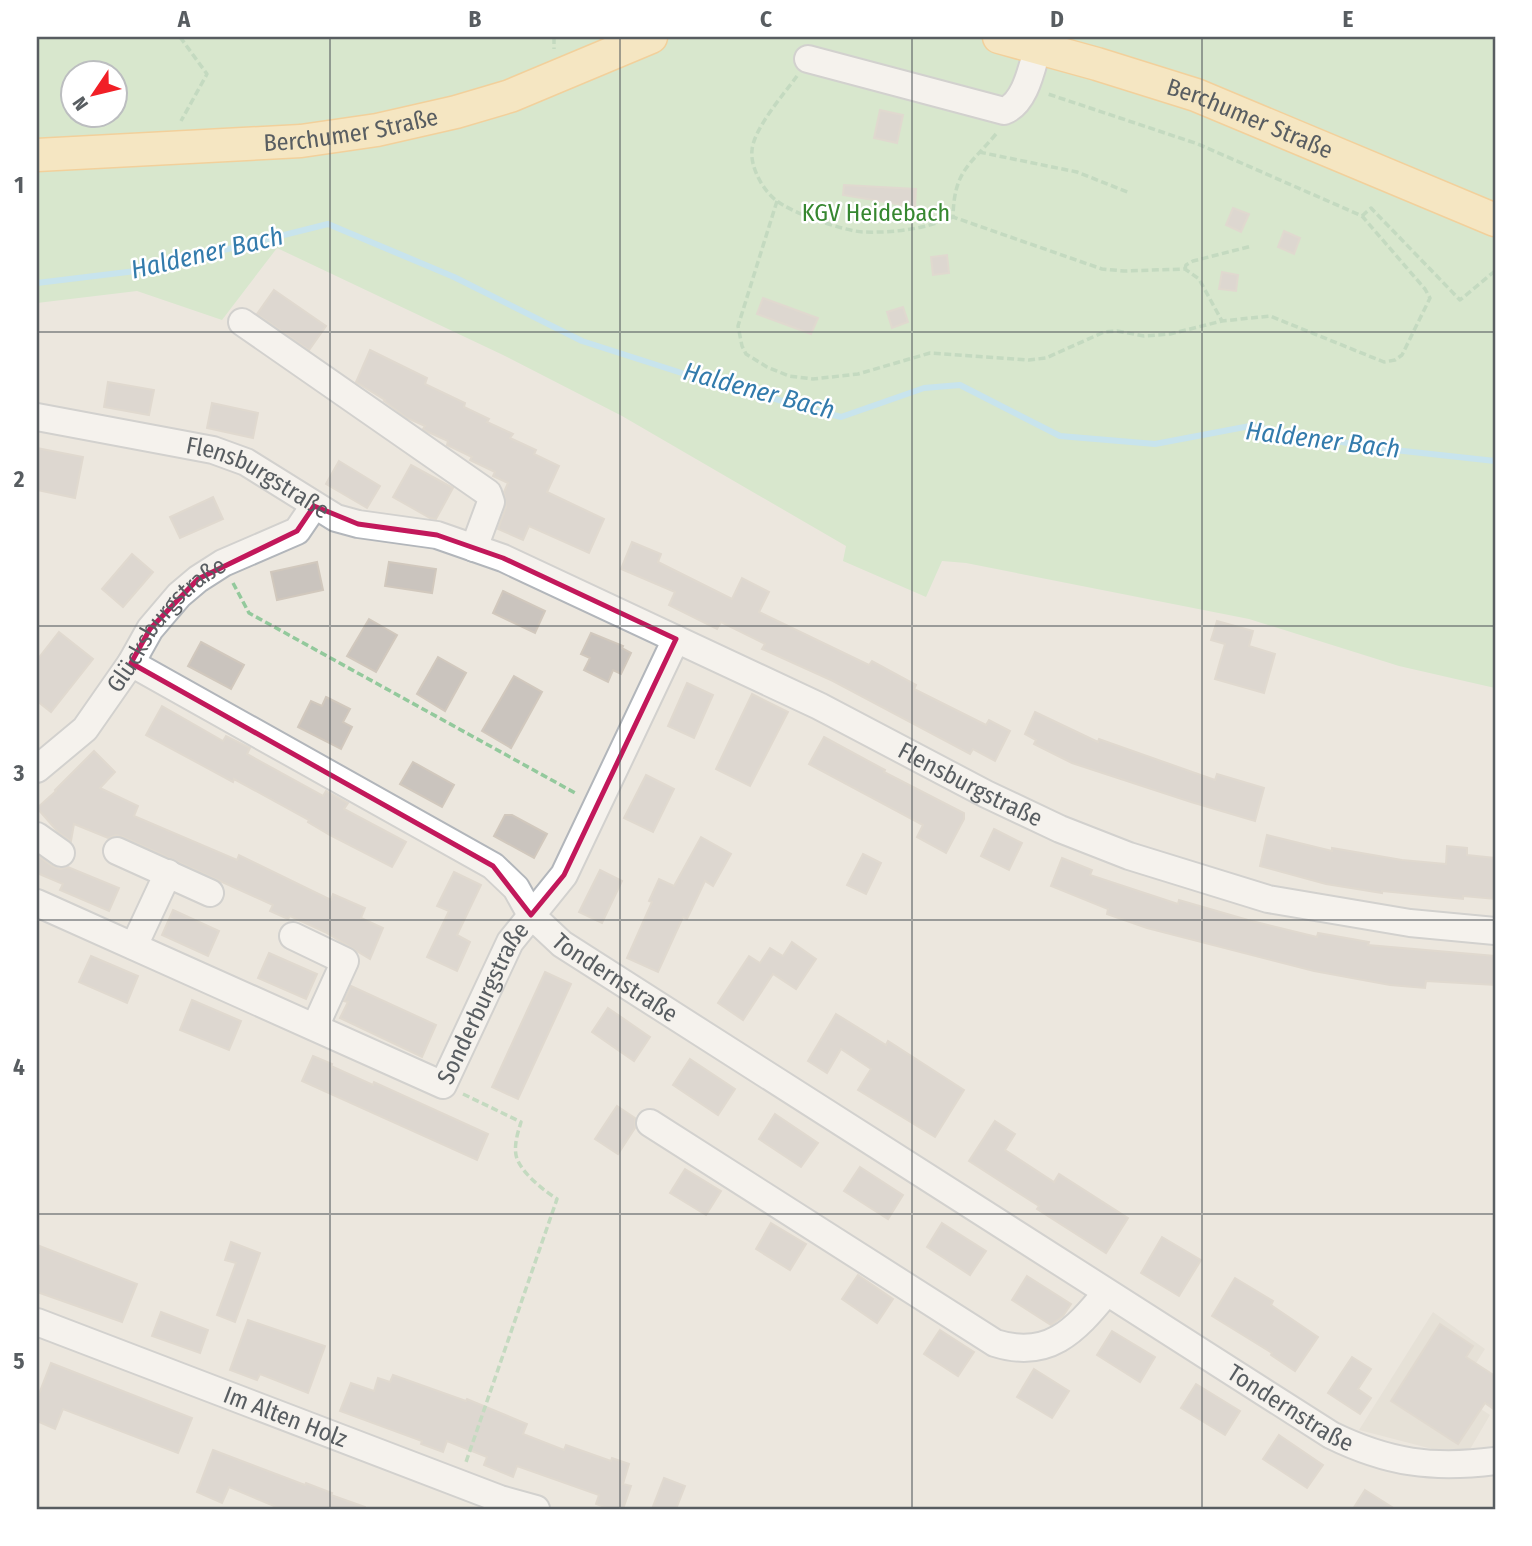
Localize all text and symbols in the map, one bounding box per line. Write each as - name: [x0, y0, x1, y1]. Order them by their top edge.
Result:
- text: A: [177, 5, 191, 33]
- text: B: [469, 5, 482, 33]
- text: C: [760, 5, 772, 33]
- text: D: [1050, 5, 1064, 33]
- text: E: [1343, 5, 1354, 33]
- north arrow: [60, 60, 130, 130]
- street label: Berchumer Straße: [1164, 73, 1337, 165]
- text: N: [68, 92, 93, 115]
- street label: Berchumer Straße: [263, 103, 441, 157]
- text: 1: [14, 171, 24, 199]
- park label: KGV Heidebach: [802, 199, 950, 227]
- water label: Haldener Bach: [128, 220, 286, 286]
- water label: Haldener Bach: [680, 356, 838, 426]
- water label: Haldener Bach: [1244, 415, 1402, 465]
- street label: Flensburgstraße: [184, 431, 335, 525]
- text: 2: [13, 465, 25, 493]
- street label: Glücksburgstraße: [101, 551, 231, 698]
- street label: Flensburgstraße: [893, 736, 1047, 833]
- text: 3: [13, 759, 25, 787]
- street label: Sonderburgstraße: [431, 916, 535, 1089]
- street label: Tondernstraße: [546, 928, 683, 1028]
- text: 4: [13, 1053, 25, 1081]
- text: 5: [13, 1347, 25, 1375]
- street label: Tondernstraße: [1222, 1359, 1358, 1457]
- street label: Im Alten Holz: [220, 1381, 351, 1453]

